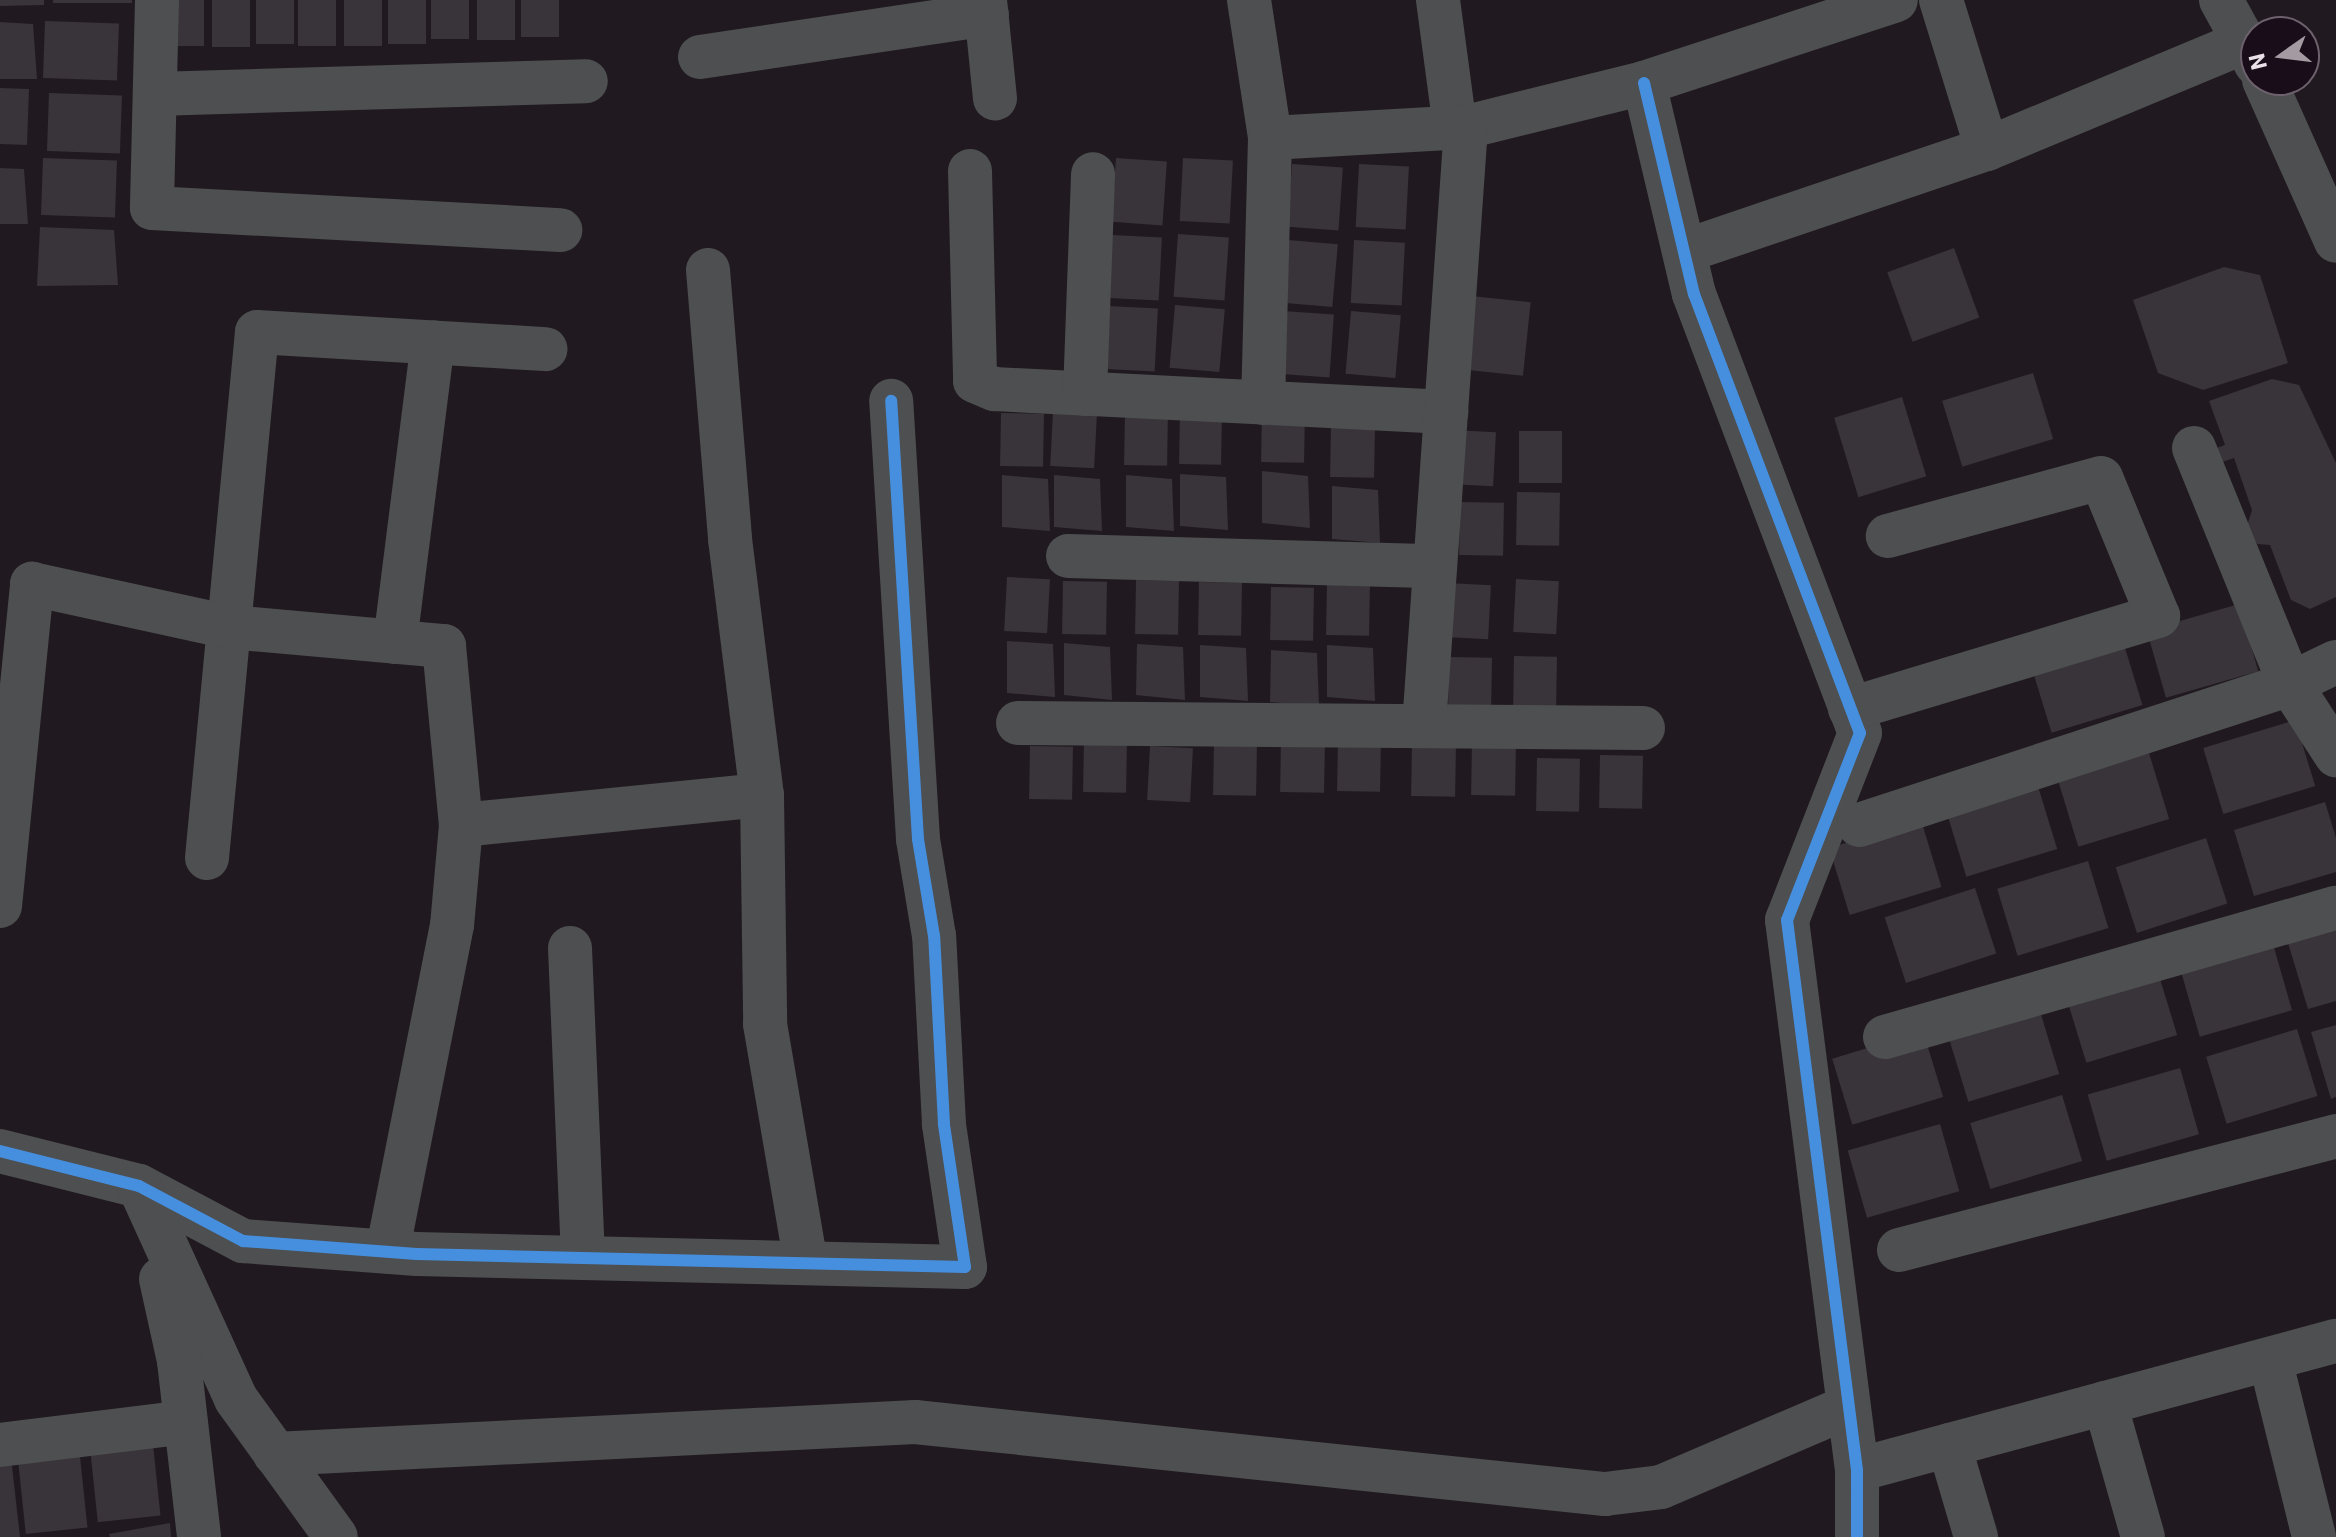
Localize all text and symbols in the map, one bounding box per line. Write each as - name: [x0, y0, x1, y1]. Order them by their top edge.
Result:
- north arrow: [2240, 16, 2320, 96]
- text: N: [2244, 51, 2272, 72]

